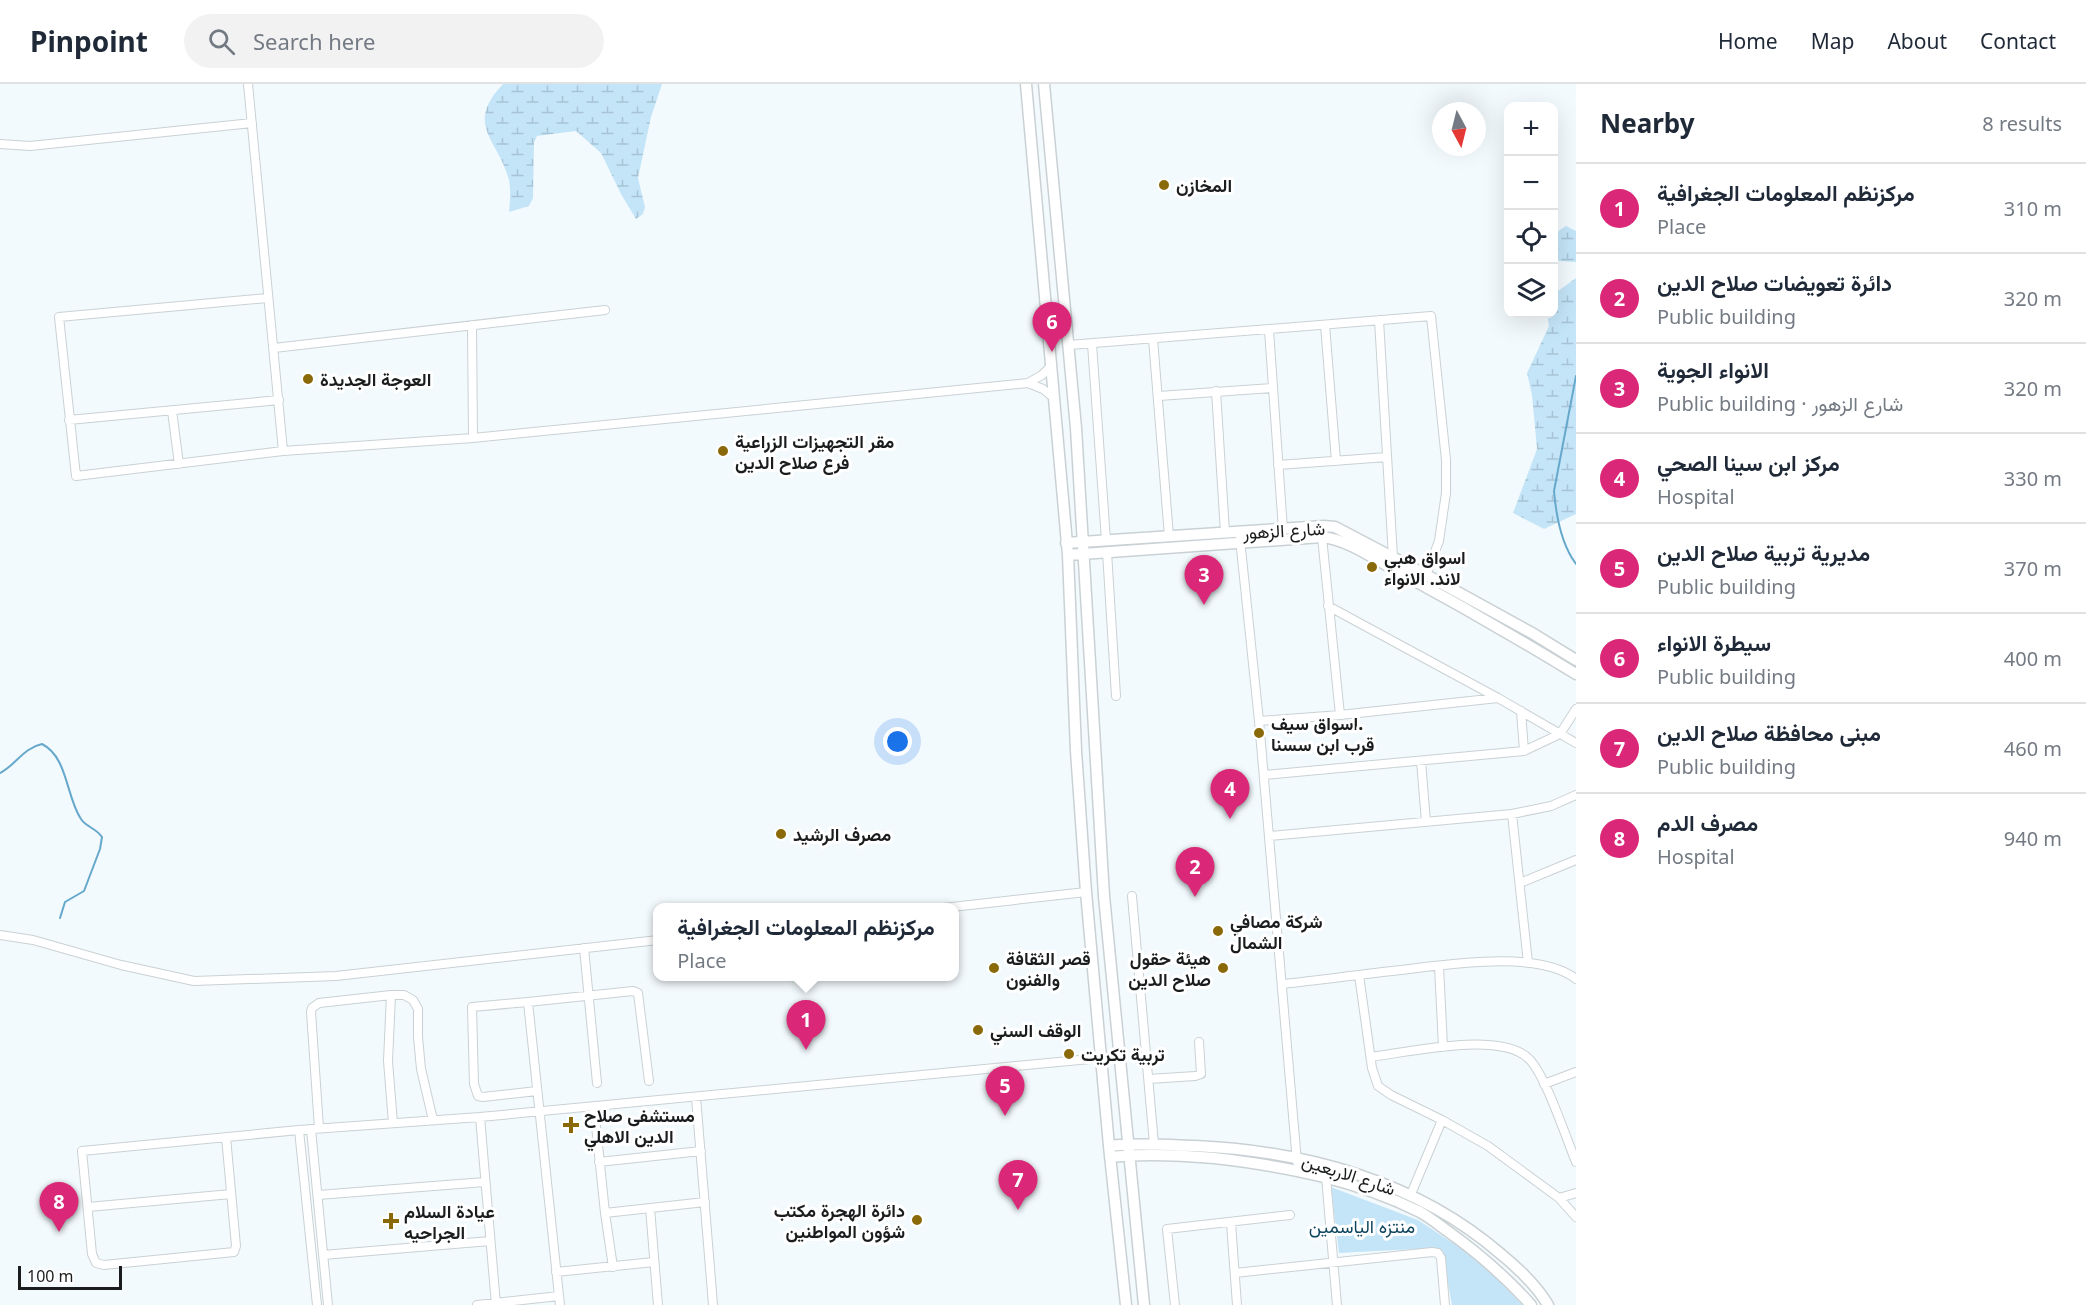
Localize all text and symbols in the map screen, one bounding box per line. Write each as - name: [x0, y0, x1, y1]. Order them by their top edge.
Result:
- search box: [184, 14, 604, 68]
- text: Pinpoint: [30, 22, 148, 60]
- icon: search: [205, 25, 238, 58]
- text: Search here: [253, 26, 375, 56]
- text: Home: [1718, 27, 1778, 55]
- text: Map: [1811, 27, 1854, 55]
- text: About: [1887, 27, 1947, 55]
- text: Contact: [1980, 27, 2056, 55]
- north arrow: [1432, 102, 1486, 156]
- map controls: [1504, 102, 1558, 318]
- button: +: [1504, 102, 1558, 156]
- text: Nearby: [1600, 105, 1695, 141]
- text: 8 results: [1982, 110, 2062, 137]
- button: −: [1504, 156, 1558, 210]
- place label: المخازن: [1176, 173, 1232, 197]
- text: مركزنظم المعلومات الجغرافية: [1657, 177, 1915, 207]
- marker: المخازن: [1157, 178, 1171, 192]
- text: 1: [1614, 195, 1625, 222]
- text: 310 m: [2004, 195, 2062, 222]
- button: locate: [1504, 210, 1558, 264]
- text: Place: [1657, 213, 1706, 240]
- button: layers: [1504, 264, 1558, 318]
- text: دائرة تعويضات صلاح الدين: [1657, 267, 1892, 297]
- text: 2: [1614, 285, 1625, 312]
- text: 320 m: [2004, 285, 2062, 312]
- pin: 6: [1032, 302, 1072, 352]
- text: Public building: [1657, 303, 1796, 330]
- text: الانواء الجوية: [1657, 354, 1769, 384]
- place label: العوجة الجديدة: [320, 367, 431, 391]
- marker: العوجة الجديدة: [301, 372, 315, 386]
- text: 3: [1614, 375, 1625, 402]
- text: 320 m: [2004, 375, 2062, 402]
- text: Public building · شارع الزهور: [1657, 390, 1903, 417]
- place label: مقر التجهيزات الزراعية فرع صلاح الدين: [735, 429, 895, 475]
- marker: مقر التجهيزات الزراعية فرع صلاح الدين: [716, 444, 730, 458]
- text: مركز ابن سينا الصحي: [1657, 447, 1840, 477]
- text: 4: [1614, 465, 1625, 492]
- text: 330 m: [2004, 465, 2062, 492]
- text: Hospital: [1657, 483, 1735, 510]
- street label: شارع الزهور: [1241, 516, 1326, 545]
- text: مديرية تربية صلاح الدين: [1657, 537, 1870, 567]
- place label: اسواق هبي لاند. الانواء: [1384, 545, 1466, 590]
- text: 5: [1614, 555, 1625, 582]
- text: 370 m: [2004, 555, 2062, 582]
- pin: 3: [1184, 556, 1224, 605]
- marker: اسواق هبي لاند. الانواء: [1365, 560, 1379, 574]
- text: Public building: [1657, 573, 1796, 600]
- text: سيطرة الانواء: [1657, 627, 1771, 657]
- text: 6: [1614, 645, 1625, 672]
- text: 400 m: [2004, 645, 2062, 672]
- text: Public building: [1657, 663, 1796, 690]
- place label: اسواق سيف. قرب ابن سسنا: [1271, 711, 1375, 756]
- text: مبنى محافظة صلاح الدين: [1657, 717, 1881, 747]
- marker: اسواق سيف. قرب ابن سسنا: [1252, 726, 1266, 740]
- your location: [883, 727, 912, 756]
- text: 7: [1614, 735, 1625, 762]
- text: 460 m: [2004, 735, 2062, 762]
- text: Public building: [1657, 753, 1796, 780]
- pin: 4: [1210, 770, 1250, 819]
- text: مصرف الدم: [1657, 807, 1758, 837]
- place label: مصرف الرشيد: [793, 822, 891, 846]
- text: 8: [1614, 825, 1625, 852]
- text: 940 m: [2004, 825, 2062, 852]
- marker: مصرف الرشيد: [774, 827, 788, 841]
- text: Hospital: [1657, 843, 1735, 870]
- pin: 2: [1176, 848, 1214, 897]
- popup: [653, 903, 959, 981]
- place label: شركة مصافي الشمال: [1230, 909, 1323, 954]
- text: مركزنظم المعلومات الجغرافية: [677, 911, 935, 941]
- marker: شركة مصافي الشمال: [1211, 924, 1225, 938]
- place label: قصر الثقافة والفنون: [1006, 946, 1091, 991]
- place label: هيئة حقول صلاح الدين: [1128, 946, 1211, 992]
- text: Place: [677, 947, 727, 974]
- marker: قصر الثقافة والفنون: [987, 961, 1001, 975]
- marker: هيئة حقول صلاح الدين: [1216, 961, 1230, 975]
- pin: 1: [786, 1000, 826, 1050]
- place label: الوقف السني: [990, 1018, 1081, 1046]
- marker: الوقف السني: [971, 1023, 985, 1037]
- place label: تربية تكريت: [1081, 1042, 1165, 1066]
- marker: تربية تكريت: [1062, 1047, 1076, 1061]
- pin: 5: [986, 1066, 1024, 1116]
- place label: مستشفى صلاح الدين الاهلي: [584, 1103, 695, 1152]
- marker: مستشفى صلاح الدين الاهلي: [562, 1116, 580, 1134]
- street label: شارع الاربعين: [1299, 1148, 1399, 1201]
- pin: 7: [998, 1160, 1038, 1210]
- pin: 8: [40, 1182, 78, 1232]
- place label: دائرة الهجرة مكتب شؤون المواطنين: [774, 1198, 905, 1243]
- place label: عيادة السلام الجراحيه: [404, 1199, 495, 1244]
- marker: عيادة السلام الجراحيه: [382, 1212, 400, 1230]
- marker: دائرة الهجرة مكتب شؤون المواطنين: [910, 1213, 924, 1227]
- park label: منتزه الياسمين: [1309, 1214, 1415, 1238]
- scale bar: [18, 1263, 122, 1290]
- text: 100 m: [27, 1265, 74, 1287]

